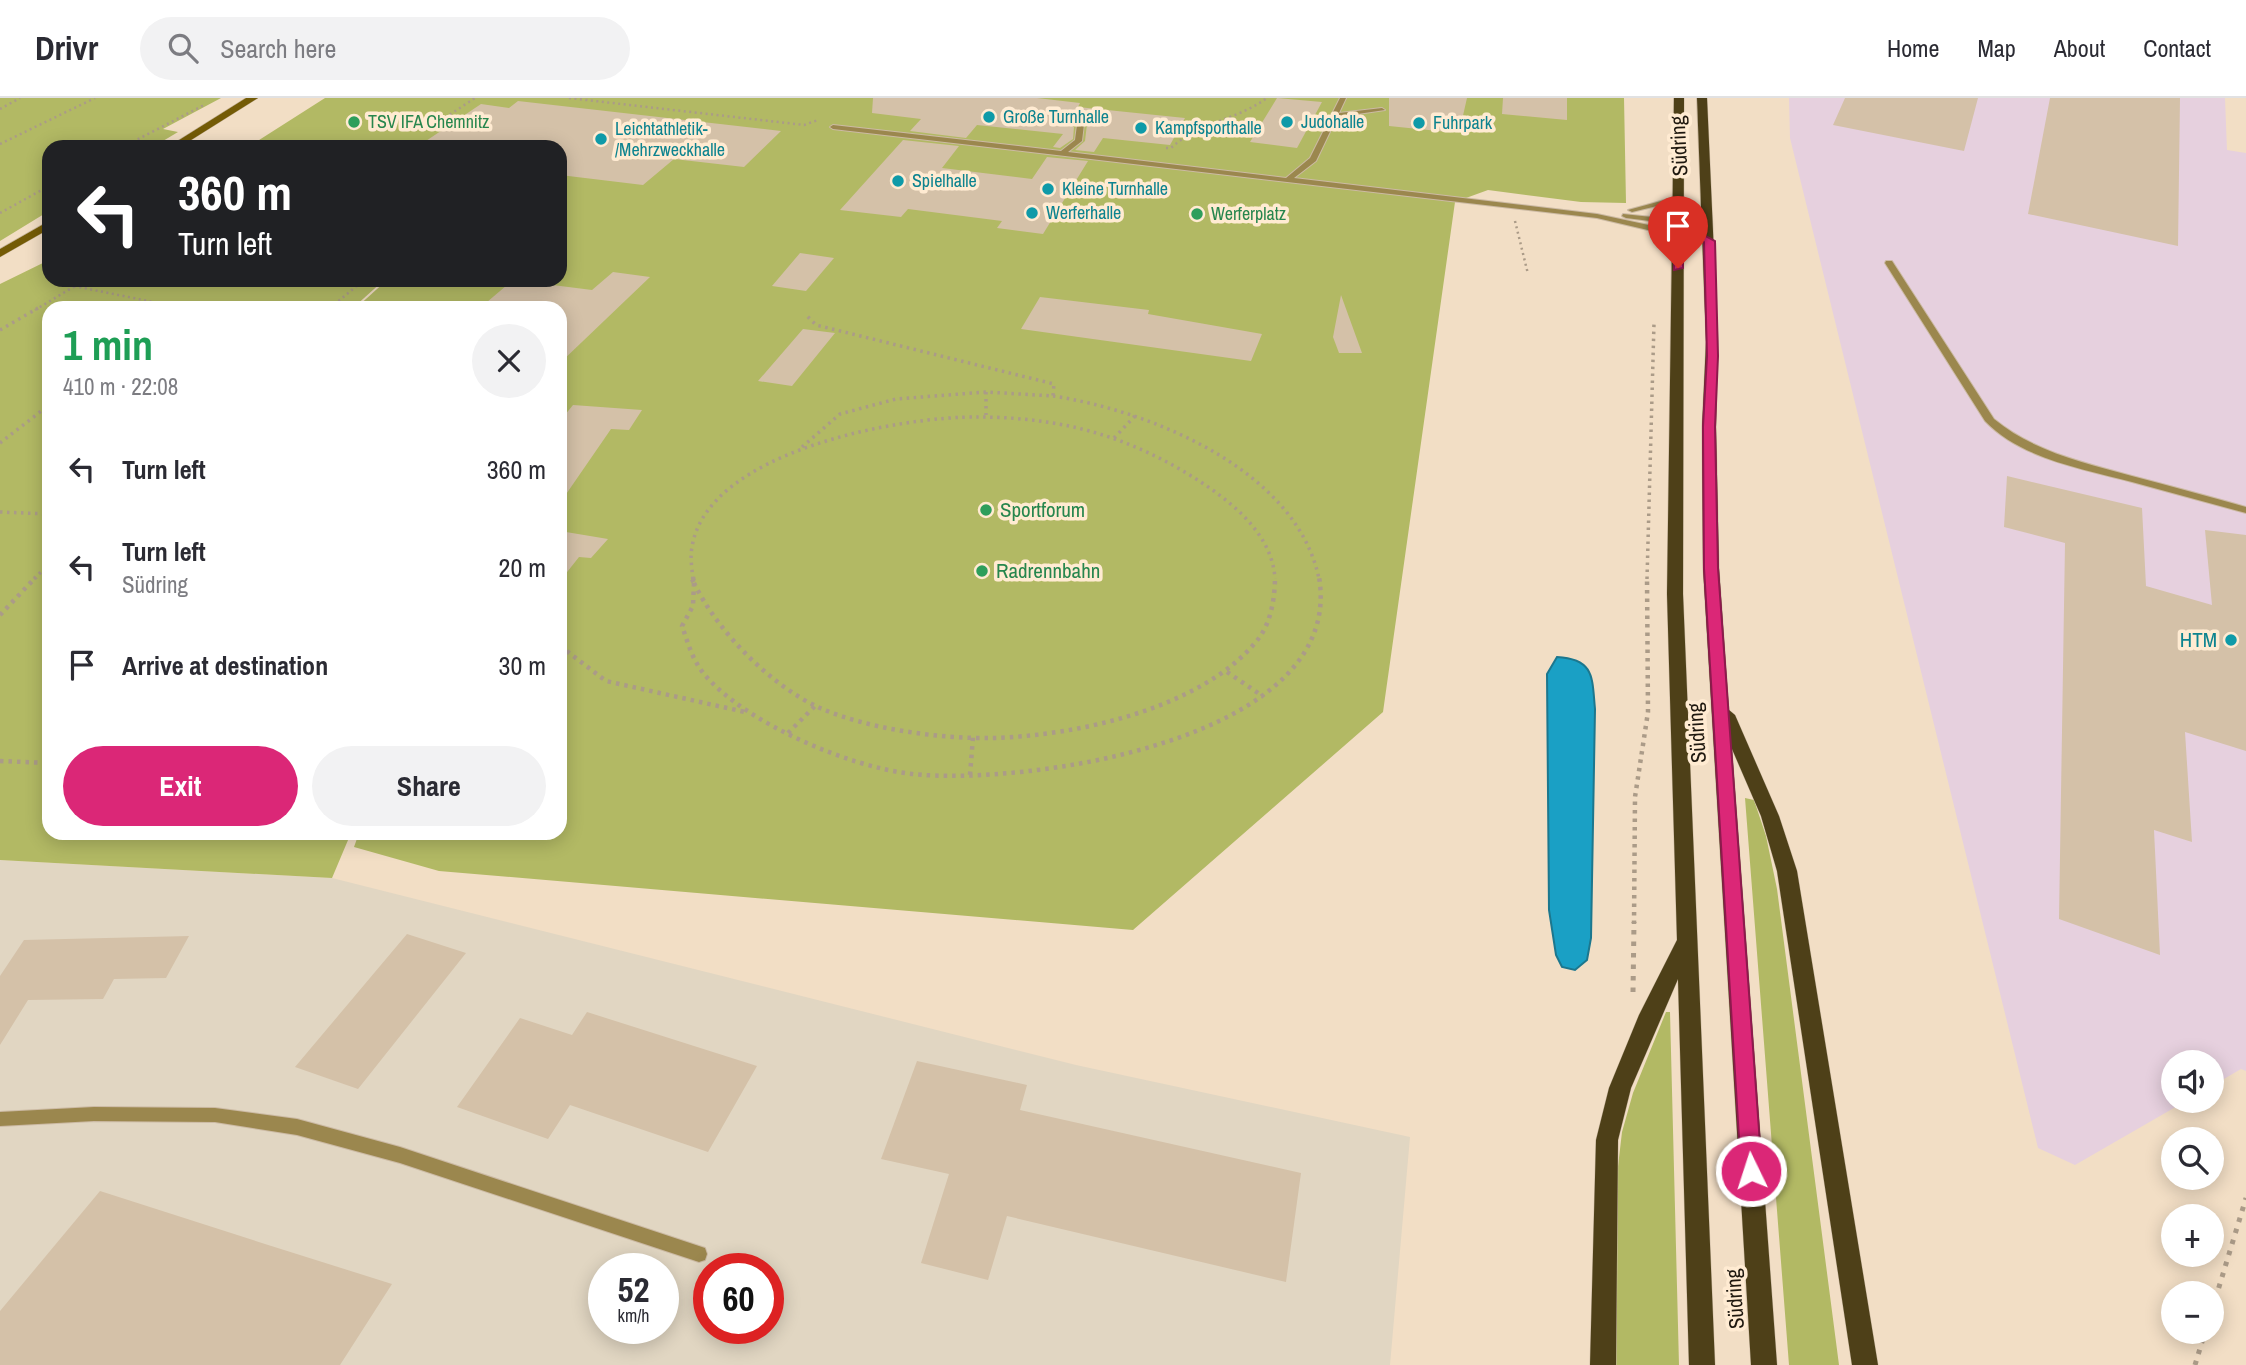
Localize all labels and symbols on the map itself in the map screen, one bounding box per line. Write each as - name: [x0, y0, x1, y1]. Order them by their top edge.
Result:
- place label: Große Turnhalle: [1003, 104, 1109, 129]
- place label: TSV IFA Chemnitz: [368, 109, 489, 134]
- marker: Große Turnhalle: [981, 109, 997, 125]
- place label: Judohalle: [1301, 109, 1364, 134]
- place label: Fuhrpark: [1433, 110, 1493, 135]
- marker: TSV IFA Chemnitz: [346, 114, 362, 130]
- marker: Judohalle: [1279, 114, 1295, 130]
- place label: Kampfsporthalle: [1155, 115, 1262, 140]
- marker: Fuhrpark: [1411, 115, 1427, 131]
- street label: Südring: [1662, 115, 1695, 177]
- place label: Leichtathletik- /Mehrzweckhalle: [615, 116, 725, 162]
- marker: Kampfsporthalle: [1133, 120, 1149, 136]
- marker: Leichtathletik- /Mehrzweckhalle: [593, 131, 609, 147]
- place label: Spielhalle: [912, 168, 977, 193]
- marker: Spielhalle: [890, 173, 906, 189]
- place label: Kleine Turnhalle: [1062, 176, 1168, 201]
- marker: Kleine Turnhalle: [1040, 181, 1056, 197]
- pin: [1648, 196, 1708, 268]
- place label: Werferhalle: [1046, 200, 1121, 225]
- place label: Werferplatz: [1211, 201, 1286, 226]
- marker: Werferhalle: [1024, 205, 1040, 221]
- marker: Werferplatz: [1189, 206, 1205, 222]
- place label: Sportforum: [1000, 495, 1085, 524]
- marker: Sportforum: [978, 502, 994, 518]
- place label: Radrennbahn: [996, 556, 1100, 585]
- marker: Radrennbahn: [974, 563, 990, 579]
- place label: HTM: [2180, 625, 2217, 654]
- marker: HTM: [2223, 632, 2239, 648]
- street label: Südring: [1680, 702, 1713, 764]
- position arrow: [1714, 1134, 1788, 1208]
- speed limit sign: 60: [693, 1253, 784, 1344]
- street label: Südring: [1718, 1268, 1751, 1330]

